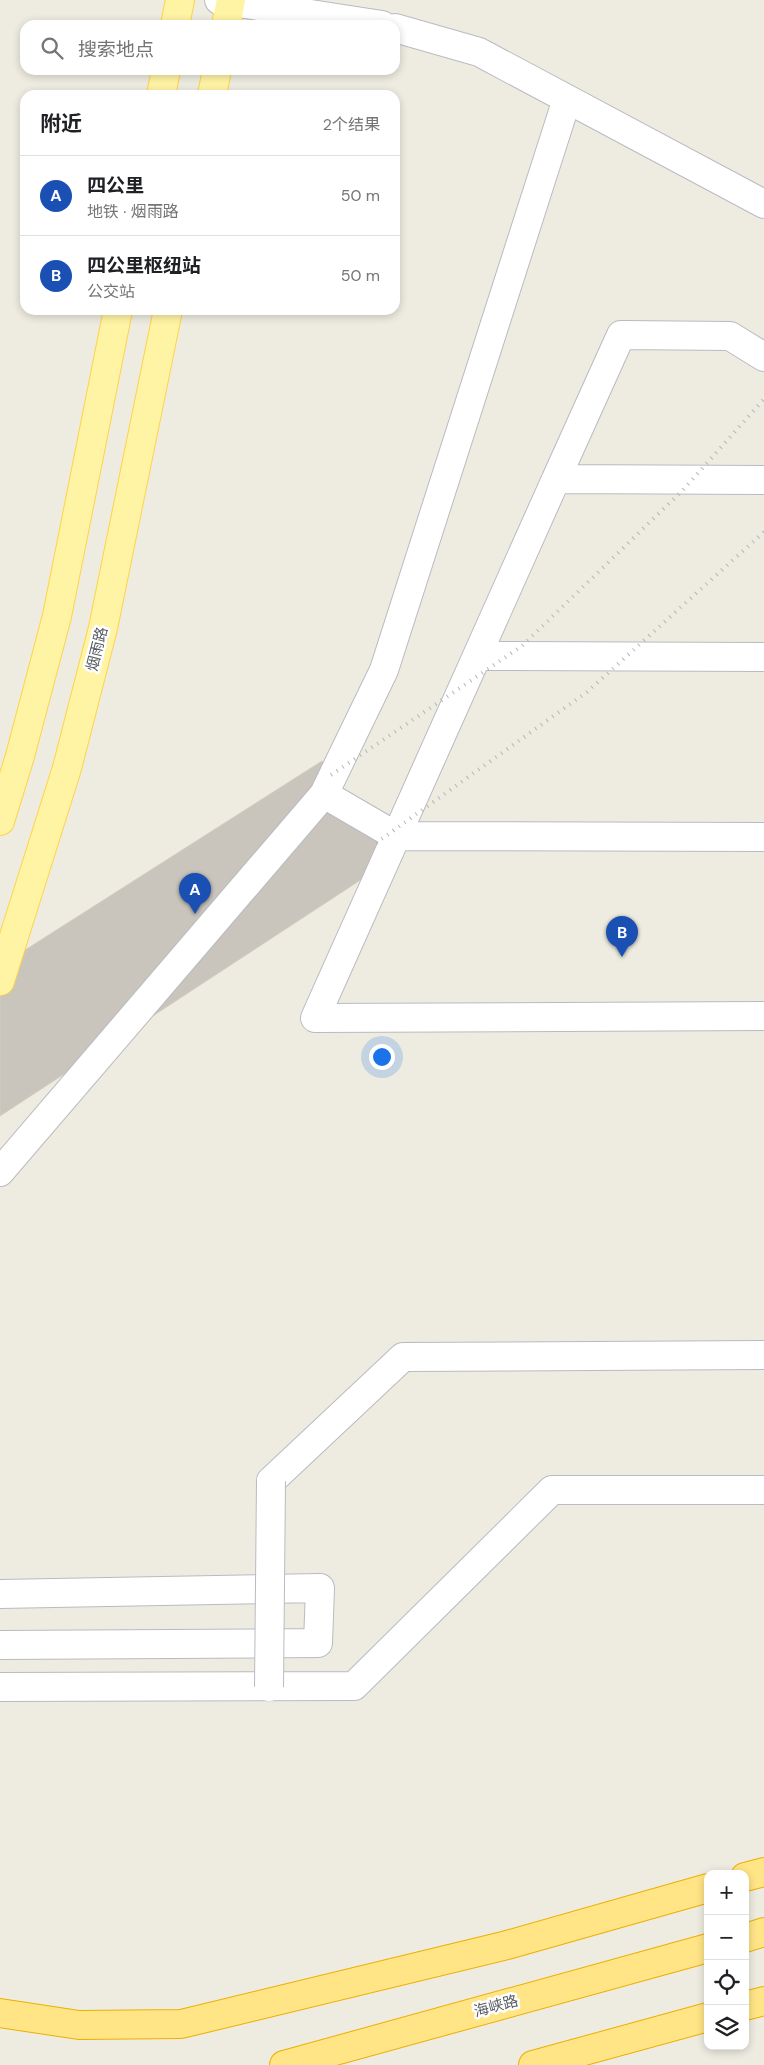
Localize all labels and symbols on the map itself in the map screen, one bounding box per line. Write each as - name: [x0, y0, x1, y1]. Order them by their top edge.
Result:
- street label: 烟雨路: [82, 625, 112, 673]
- pin: A: [179, 873, 211, 914]
- pin: B: [606, 916, 638, 957]
- your location: [369, 1044, 395, 1070]
- street label: 海峡路: [472, 1991, 520, 2021]

